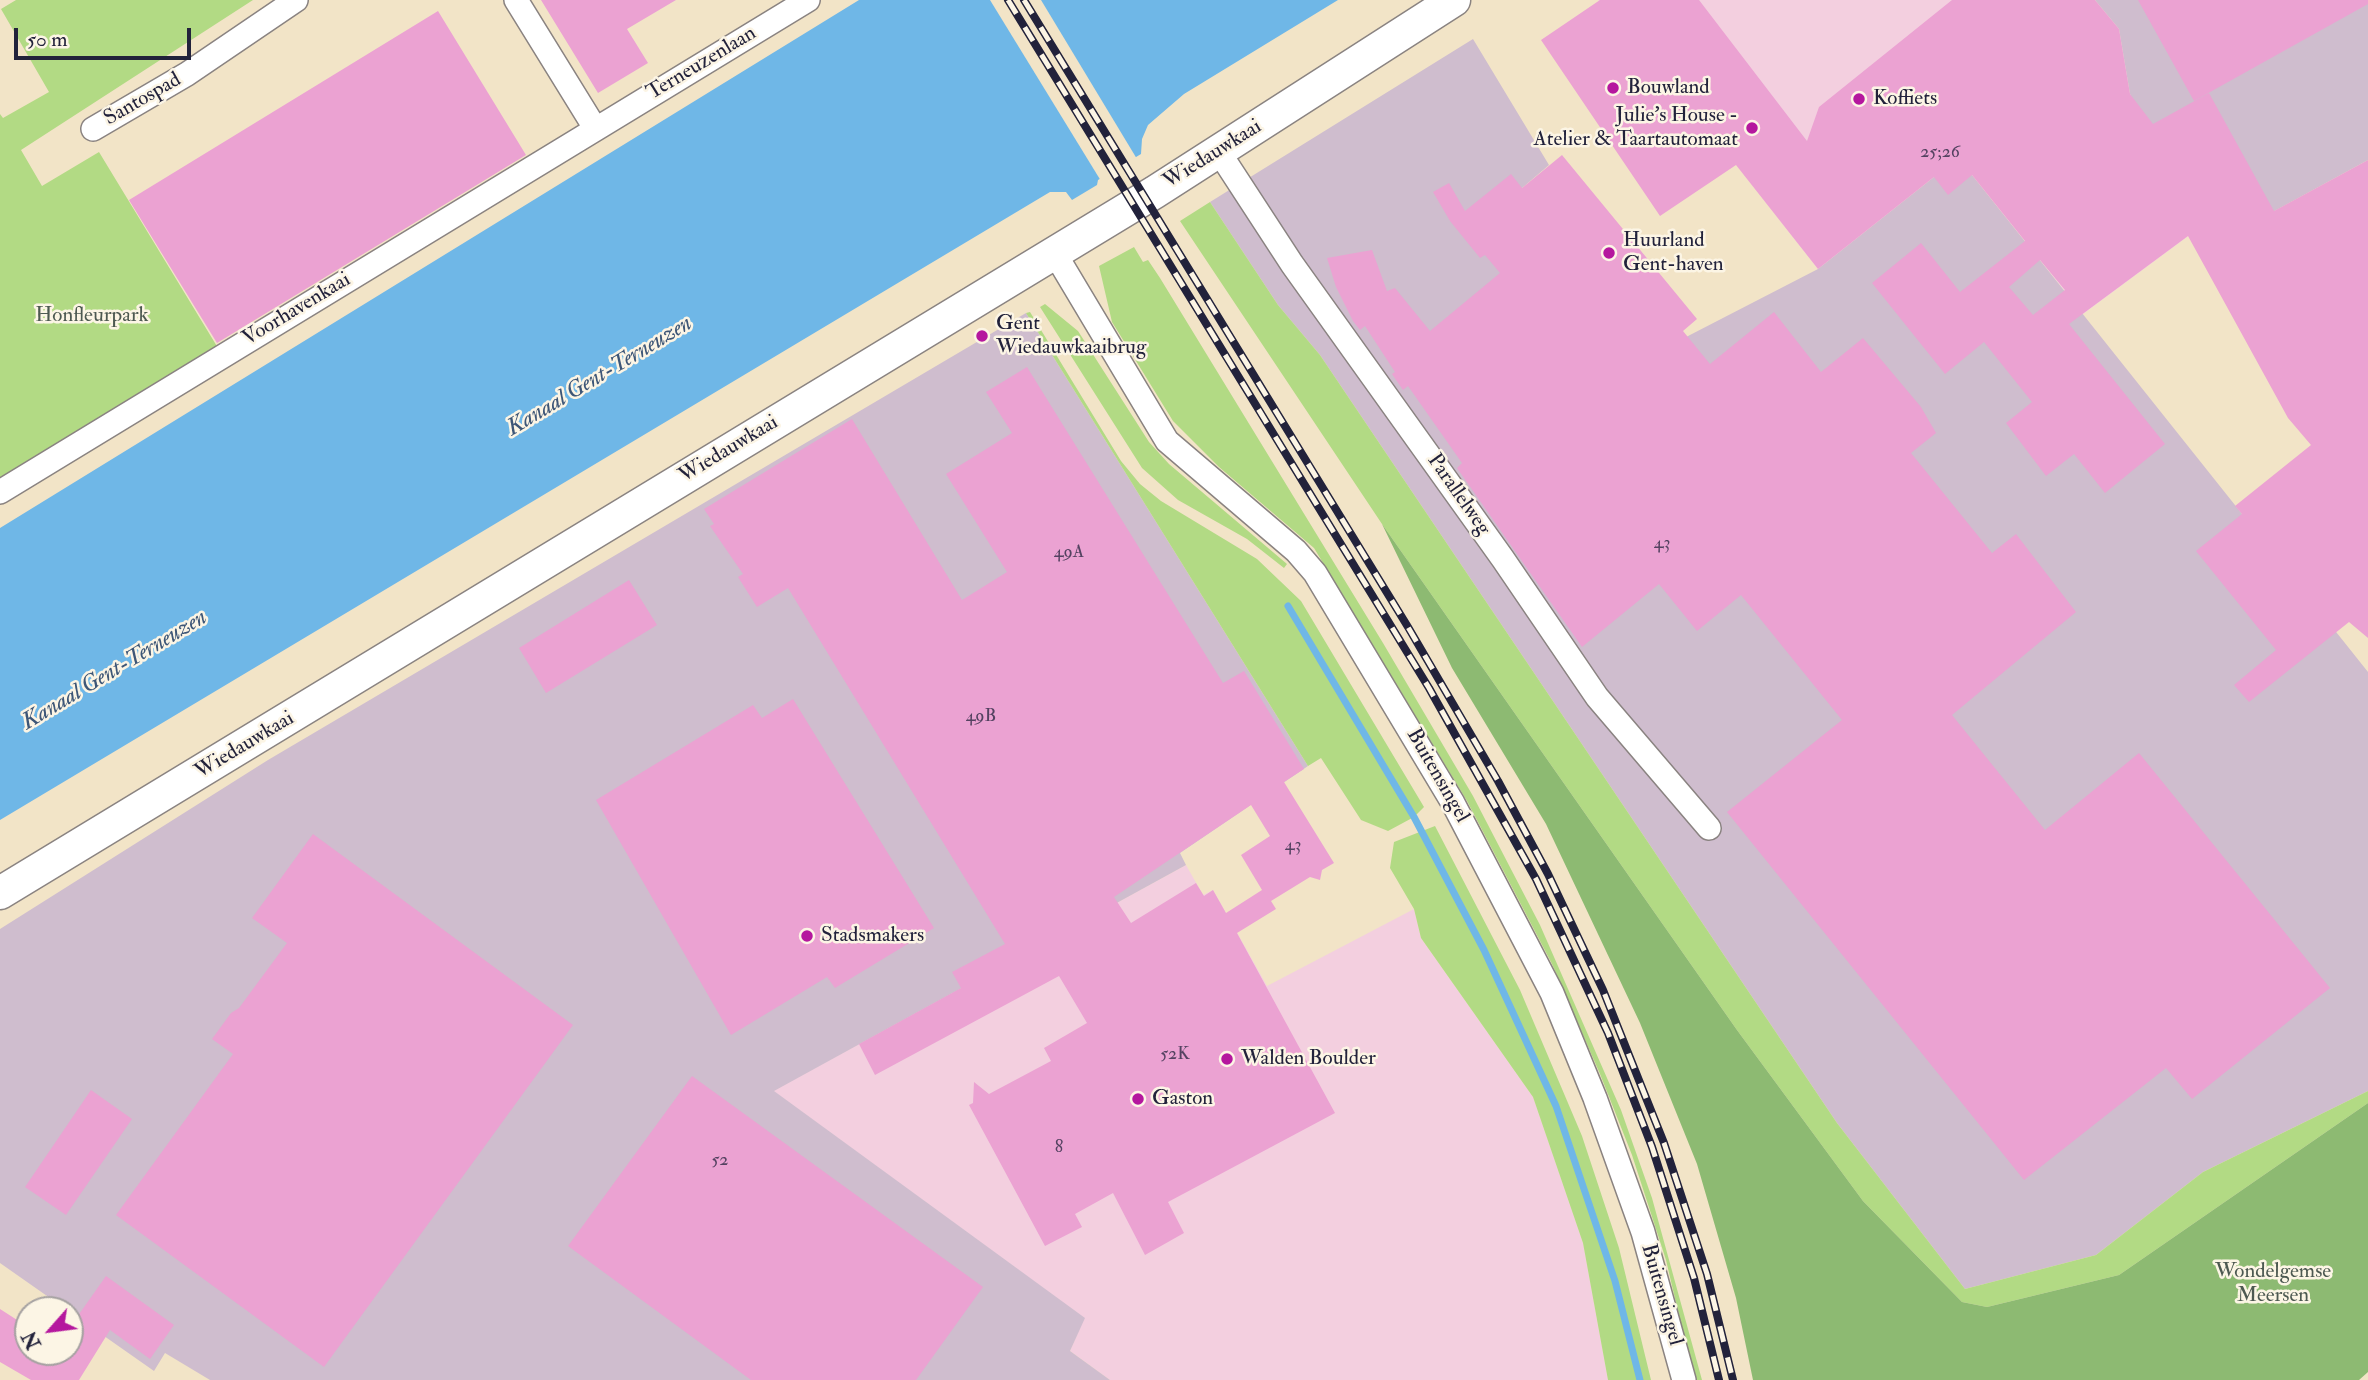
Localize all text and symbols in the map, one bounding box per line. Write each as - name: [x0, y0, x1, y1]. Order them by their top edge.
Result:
- scale bar: [18, 14, 194, 58]
- street label: Terneuzenlaan: [643, 21, 761, 107]
- text: 50 m: [27, 26, 68, 53]
- street label: Santospad: [100, 68, 186, 132]
- place label: Bouwland: [1627, 75, 1710, 101]
- marker: Bouwland: [1605, 80, 1621, 96]
- place label: Koffiets: [1873, 86, 1937, 112]
- marker: Koffiets: [1851, 91, 1867, 107]
- place label: Julie's House - Atelier & Taartautomaat: [1533, 103, 1738, 153]
- street label: Wiedauwkaai: [1159, 115, 1267, 195]
- marker: Julie's House - Atelier & Taartautomaat: [1744, 120, 1760, 136]
- house number: 25;26: [1920, 142, 1960, 164]
- place label: Huurland Gent-haven: [1623, 228, 1724, 278]
- marker: Huurland Gent-haven: [1601, 245, 1617, 261]
- street label: Voorhavenkaai: [238, 268, 356, 352]
- park label: Honfleurpark: [35, 303, 149, 329]
- water label: Kanaal Gent-Terneuzen: [502, 311, 698, 443]
- place label: Gent Wiedauwkaaibrug: [996, 311, 1146, 361]
- marker: Gent Wiedauwkaaibrug: [974, 328, 990, 344]
- street label: Wiedauwkaai: [675, 411, 783, 489]
- street label: Parallelweg: [1421, 449, 1495, 541]
- house number: 43: [1654, 533, 1670, 555]
- house number: 49A: [1054, 542, 1084, 564]
- water label: Kanaal Gent-Terneuzen: [17, 605, 213, 737]
- house number: 49B: [966, 706, 996, 728]
- street label: Wiedauwkaai: [191, 707, 299, 785]
- street label: Buitensingel: [1400, 724, 1474, 828]
- house number: 43: [1285, 835, 1301, 857]
- place label: Stadsmakers: [821, 923, 924, 949]
- marker: Stadsmakers: [799, 928, 815, 944]
- house number: 52K: [1160, 1044, 1190, 1066]
- place label: Walden Boulder: [1241, 1046, 1376, 1072]
- marker: Walden Boulder: [1219, 1051, 1235, 1067]
- place label: Gaston: [1152, 1086, 1213, 1112]
- marker: Gaston: [1130, 1091, 1146, 1107]
- house number: 8: [1055, 1137, 1063, 1159]
- house number: 52: [712, 1150, 728, 1172]
- street label: Buitensingel: [1634, 1241, 1688, 1349]
- park label: Wondelgemse Meersen: [2215, 1259, 2331, 1309]
- north arrow: [14, 1296, 84, 1366]
- text: N: [18, 1327, 47, 1353]

